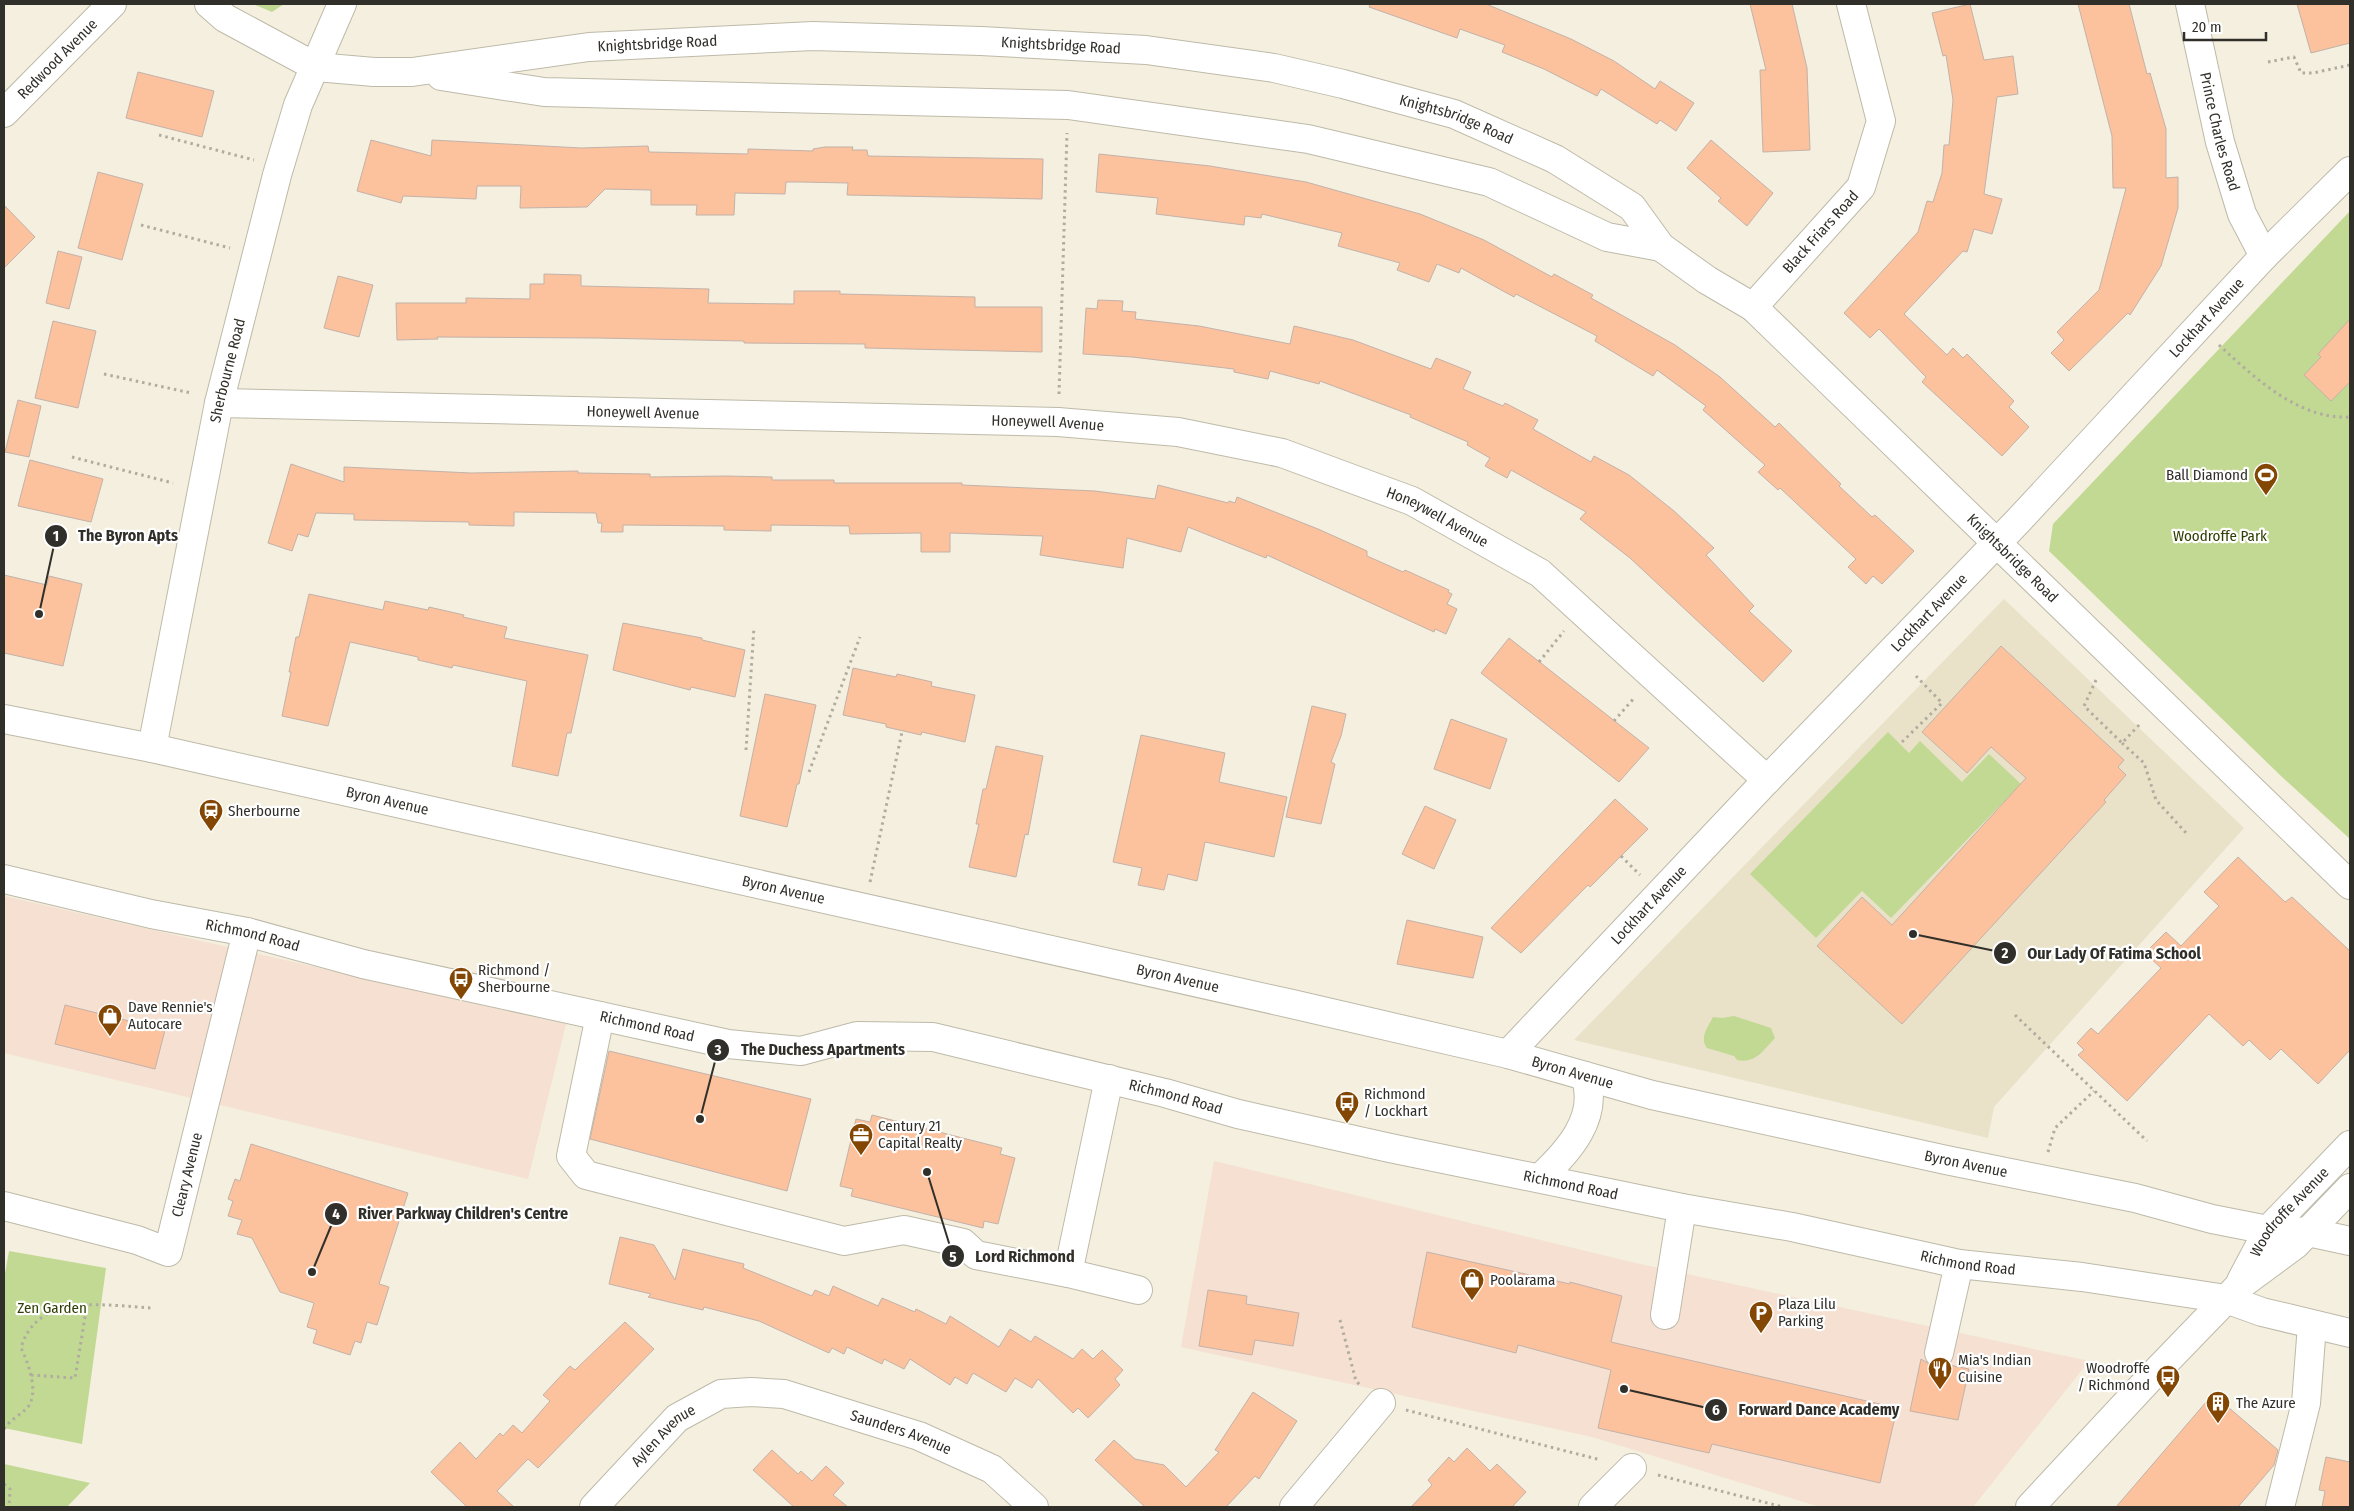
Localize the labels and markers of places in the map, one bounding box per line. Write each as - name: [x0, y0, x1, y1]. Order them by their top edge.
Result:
- sports icon: Ball Diamond: [2253, 462, 2279, 496]
- place label: Ball Diamond: [2166, 466, 2248, 484]
- callout: The Byron Apts: [43, 520, 188, 551]
- station icon: Sherbourne: [198, 798, 224, 832]
- place label: Sherbourne: [228, 802, 300, 820]
- callout: Our Lady Of Fatima School: [1992, 938, 2211, 969]
- place label: Richmond / Sherbourne: [478, 961, 550, 996]
- bus stop icon: Richmond / Sherbourne: [448, 966, 474, 1000]
- place label: Dave Rennie's Autocare: [128, 998, 213, 1033]
- shop icon: Dave Rennie's Autocare: [97, 1003, 123, 1037]
- callout: The Duchess Apartments: [705, 1034, 915, 1065]
- place label: Richmond / Lockhart: [1364, 1085, 1428, 1120]
- bus stop icon: Richmond / Lockhart: [1334, 1090, 1360, 1124]
- place label: Century 21 Capital Realty: [878, 1117, 962, 1152]
- office icon: Century 21 Capital Realty: [848, 1122, 874, 1156]
- callout: River Parkway Children's Centre: [323, 1198, 578, 1229]
- callout: Lord Richmond: [941, 1241, 1085, 1272]
- shop icon: Poolarama: [1459, 1267, 1485, 1301]
- place label: Poolarama: [1490, 1271, 1555, 1289]
- place label: Plaza Lilu Parking: [1778, 1295, 1836, 1330]
- parking icon: Plaza Lilu Parking: [1748, 1300, 1774, 1334]
- place label: Mia's Indian Cuisine: [1958, 1351, 2031, 1386]
- restaurant icon: Mia's Indian Cuisine: [1927, 1356, 1953, 1390]
- place label: Woodroffe / Richmond: [2078, 1359, 2150, 1394]
- bus stop icon: Woodroffe / Richmond: [2155, 1364, 2181, 1398]
- building icon: The Azure: [2205, 1390, 2231, 1424]
- callout: Forward Dance Academy: [1704, 1394, 1909, 1425]
- place label: The Azure: [2236, 1394, 2296, 1412]

